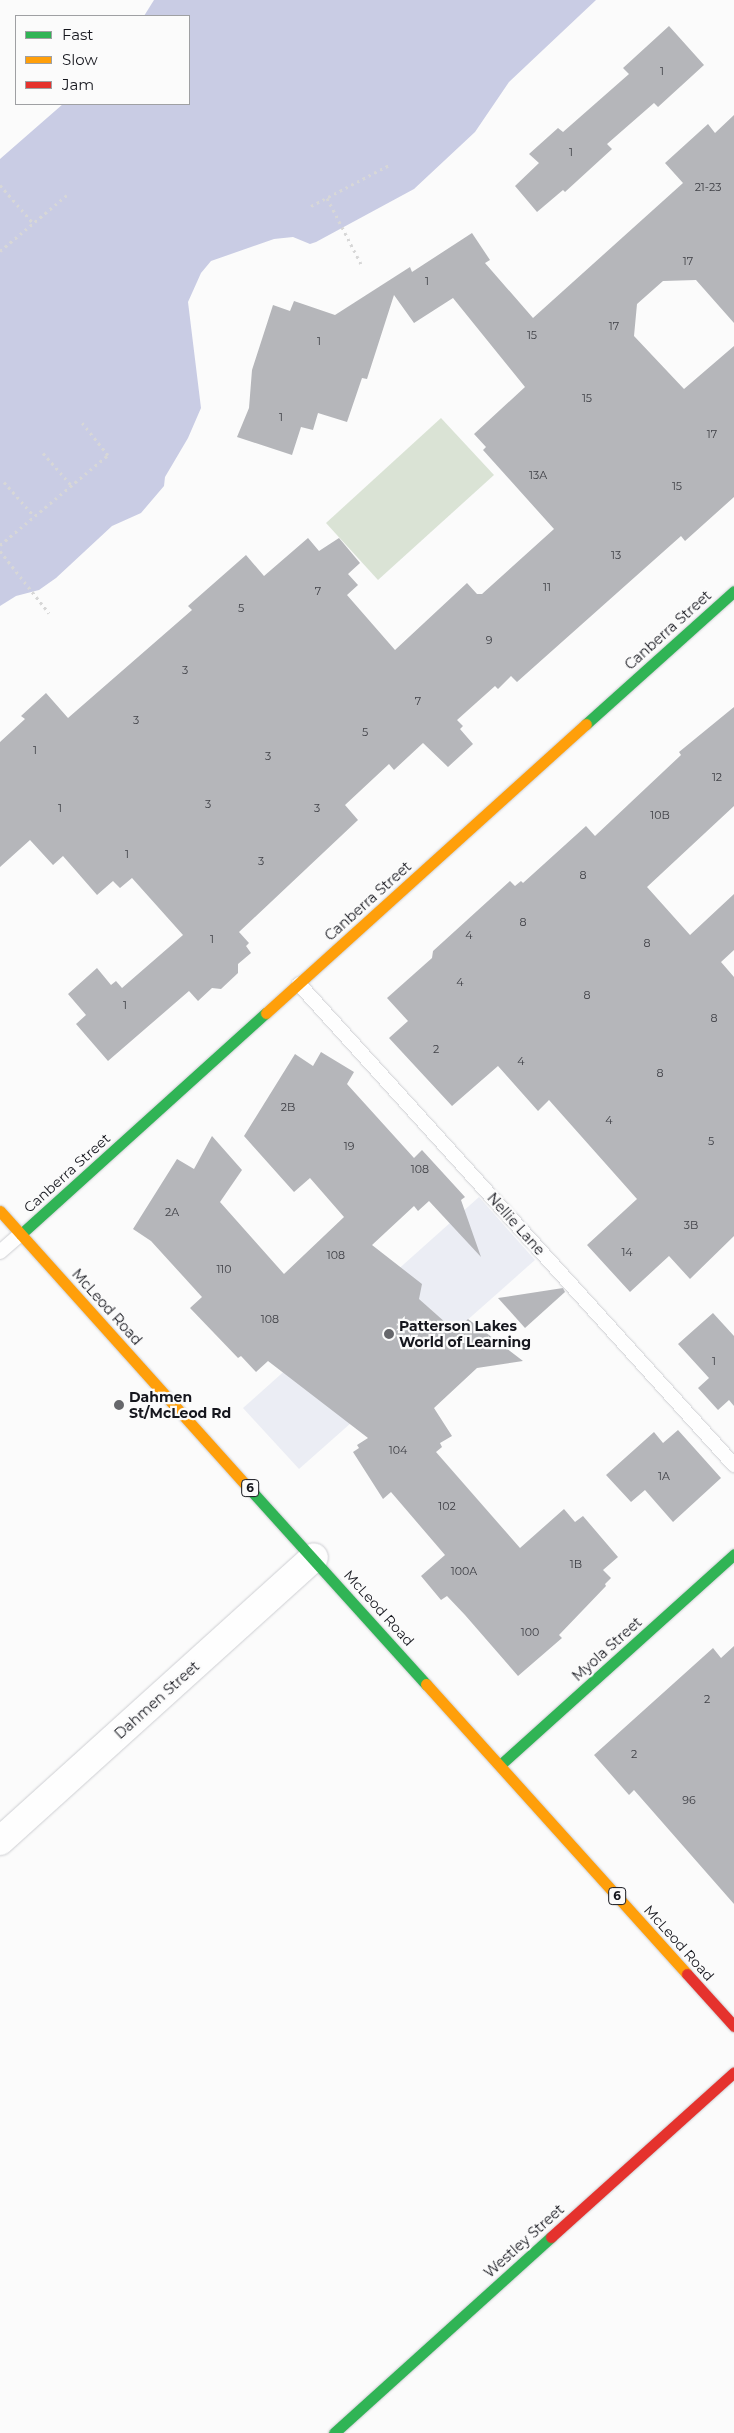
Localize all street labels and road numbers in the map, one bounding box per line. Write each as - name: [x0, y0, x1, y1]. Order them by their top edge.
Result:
- street label: Canberra Street: [621, 587, 715, 673]
- street label: Canberra Street: [321, 858, 415, 944]
- street label: Canberra Street: [20, 1130, 114, 1216]
- street label: Nellie Lane: [484, 1190, 548, 1258]
- street label: McLeod Road: [69, 1266, 145, 1348]
- road number: 6: [240, 1479, 260, 1498]
- street label: McLeod Road: [341, 1567, 417, 1649]
- street label: Myola Street: [569, 1613, 645, 1685]
- street label: Dahmen Street: [111, 1658, 203, 1742]
- road number: 6: [607, 1886, 627, 1905]
- street label: McLeod Road: [641, 1902, 717, 1984]
- street label: Westley Street: [481, 2201, 567, 2281]

